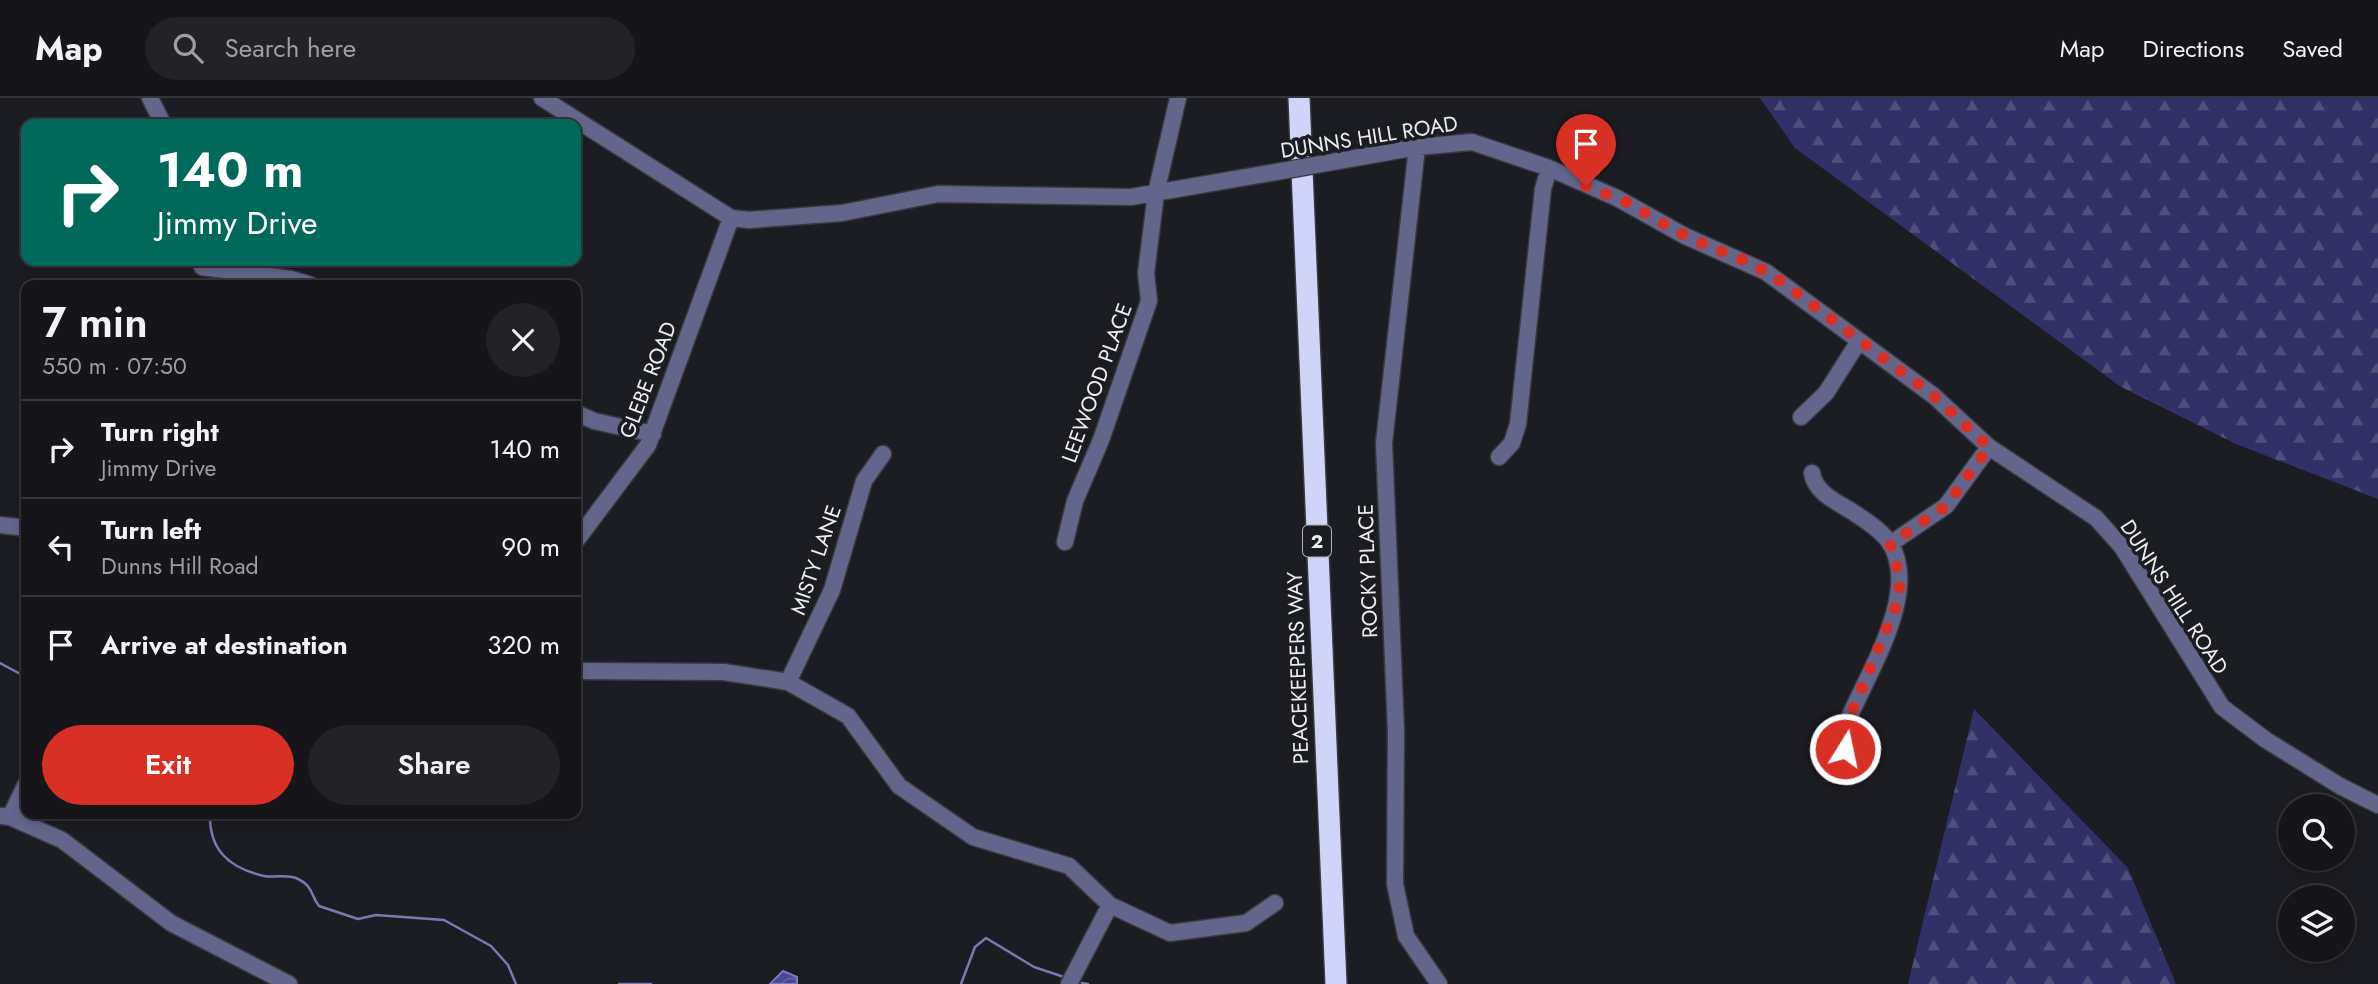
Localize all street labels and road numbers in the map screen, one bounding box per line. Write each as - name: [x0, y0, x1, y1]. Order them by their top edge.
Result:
- street label: DUNNS HILL ROAD: [1278, 108, 1460, 166]
- street label: LEEWOOD PLACE: [1054, 299, 1140, 467]
- street label: GLEBE ROAD: [612, 317, 684, 443]
- street label: MISTY LANE: [783, 501, 849, 619]
- street label: ROCKY PLACE: [1351, 503, 1385, 639]
- street label: DUNNS HILL ROAD: [2113, 514, 2235, 680]
- road number: 2: [1303, 526, 1331, 556]
- street label: PEACEKEEPERS WAY: [1280, 571, 1316, 765]

